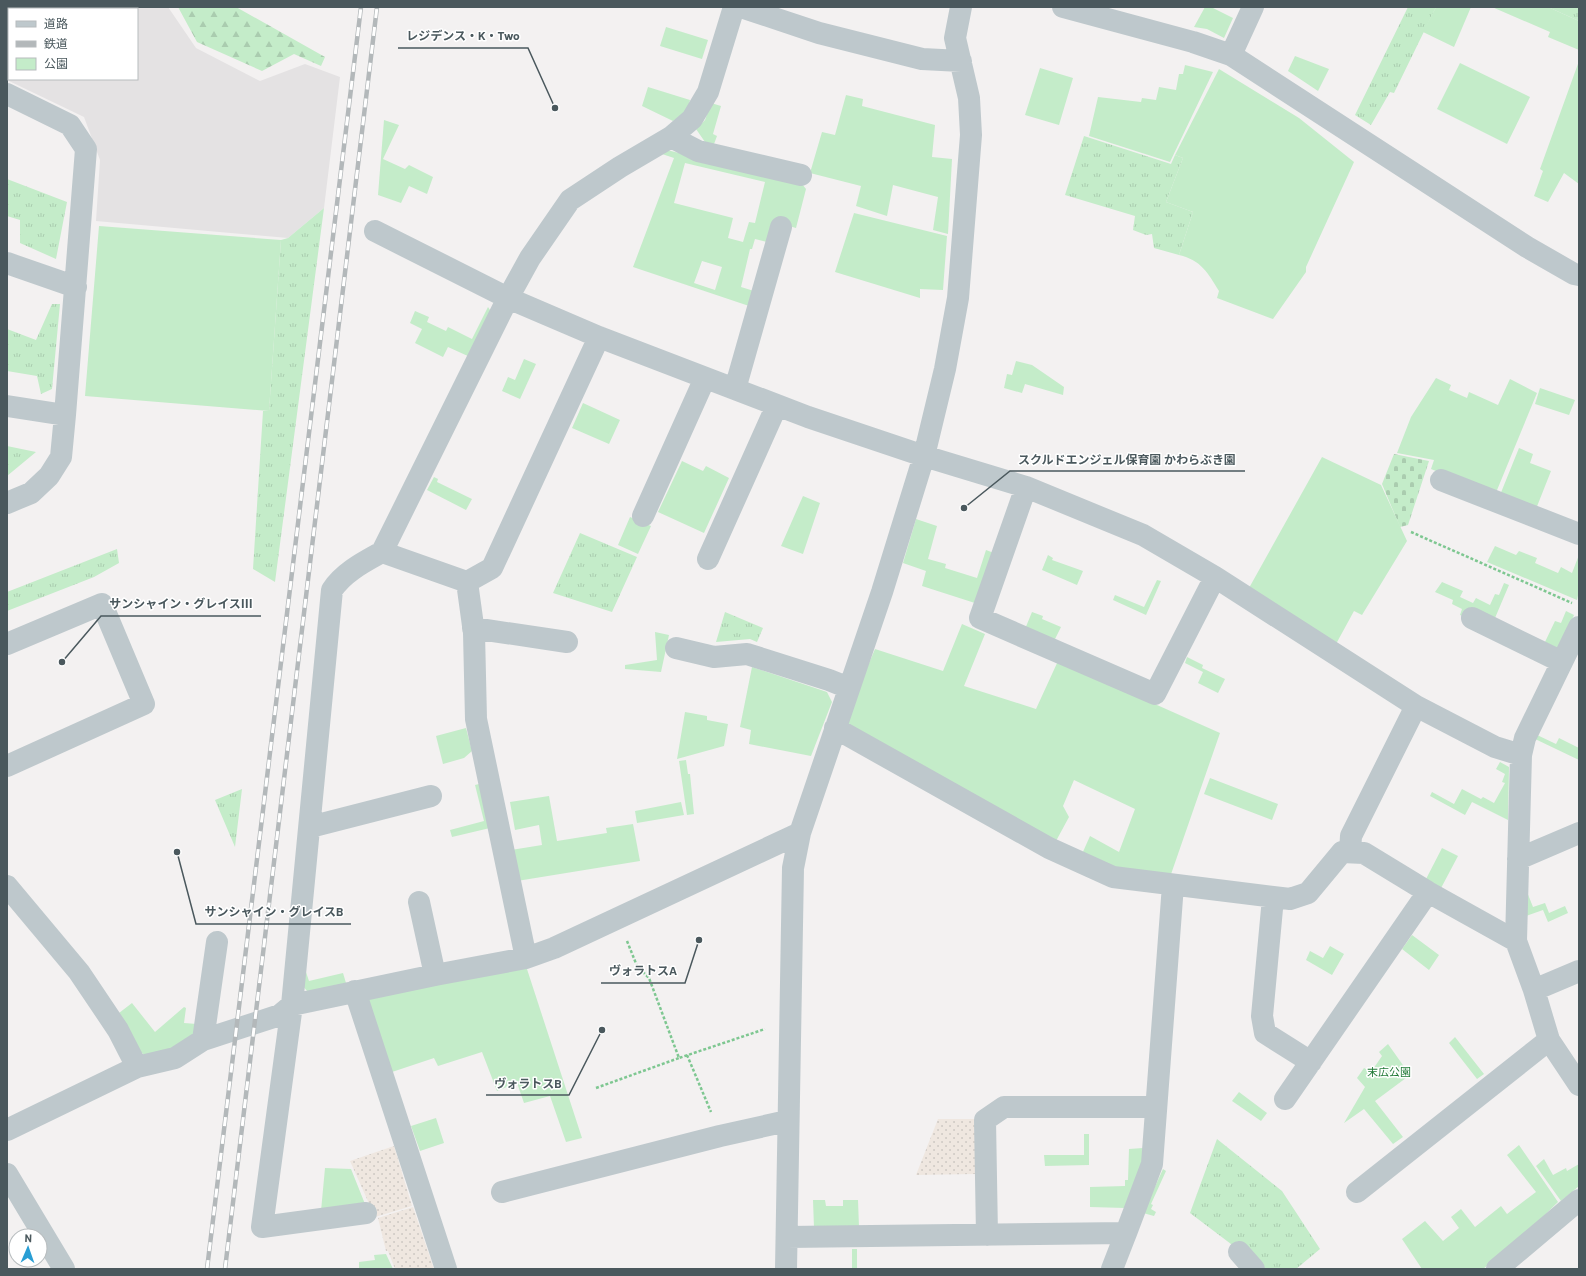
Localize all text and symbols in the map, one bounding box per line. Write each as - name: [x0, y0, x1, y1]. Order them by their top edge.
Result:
- legend: [8, 8, 138, 80]
- text: 道路: [44, 16, 68, 30]
- callout: レジデンス・K・Two: [398, 24, 528, 48]
- text: レジデンス・K・Two: [406, 28, 520, 42]
- text: 鉄道: [44, 36, 68, 50]
- text: 公園: [44, 56, 68, 70]
- callout: スクルドエンジェル保育園 かわらぶき園: [1010, 447, 1245, 471]
- text: スクルドエンジェル保育園 かわらぶき園: [1018, 452, 1236, 466]
- callout: サンシャイン・グレイスⅢ: [101, 592, 261, 616]
- text: サンシャイン・グレイスⅢ: [109, 596, 253, 610]
- callout: サンシャイン・グレイスB: [196, 900, 351, 924]
- text: サンシャイン・グレイスB: [204, 904, 344, 918]
- callout: ヴォラトスA: [601, 959, 685, 983]
- text: ヴォラトスA: [609, 963, 677, 977]
- park label: 末広公園: [1367, 1065, 1411, 1078]
- callout: ヴォラトスB: [486, 1071, 569, 1095]
- text: ヴォラトスB: [494, 1076, 562, 1090]
- north arrow: [8, 1228, 48, 1268]
- text: N: [24, 1231, 32, 1244]

